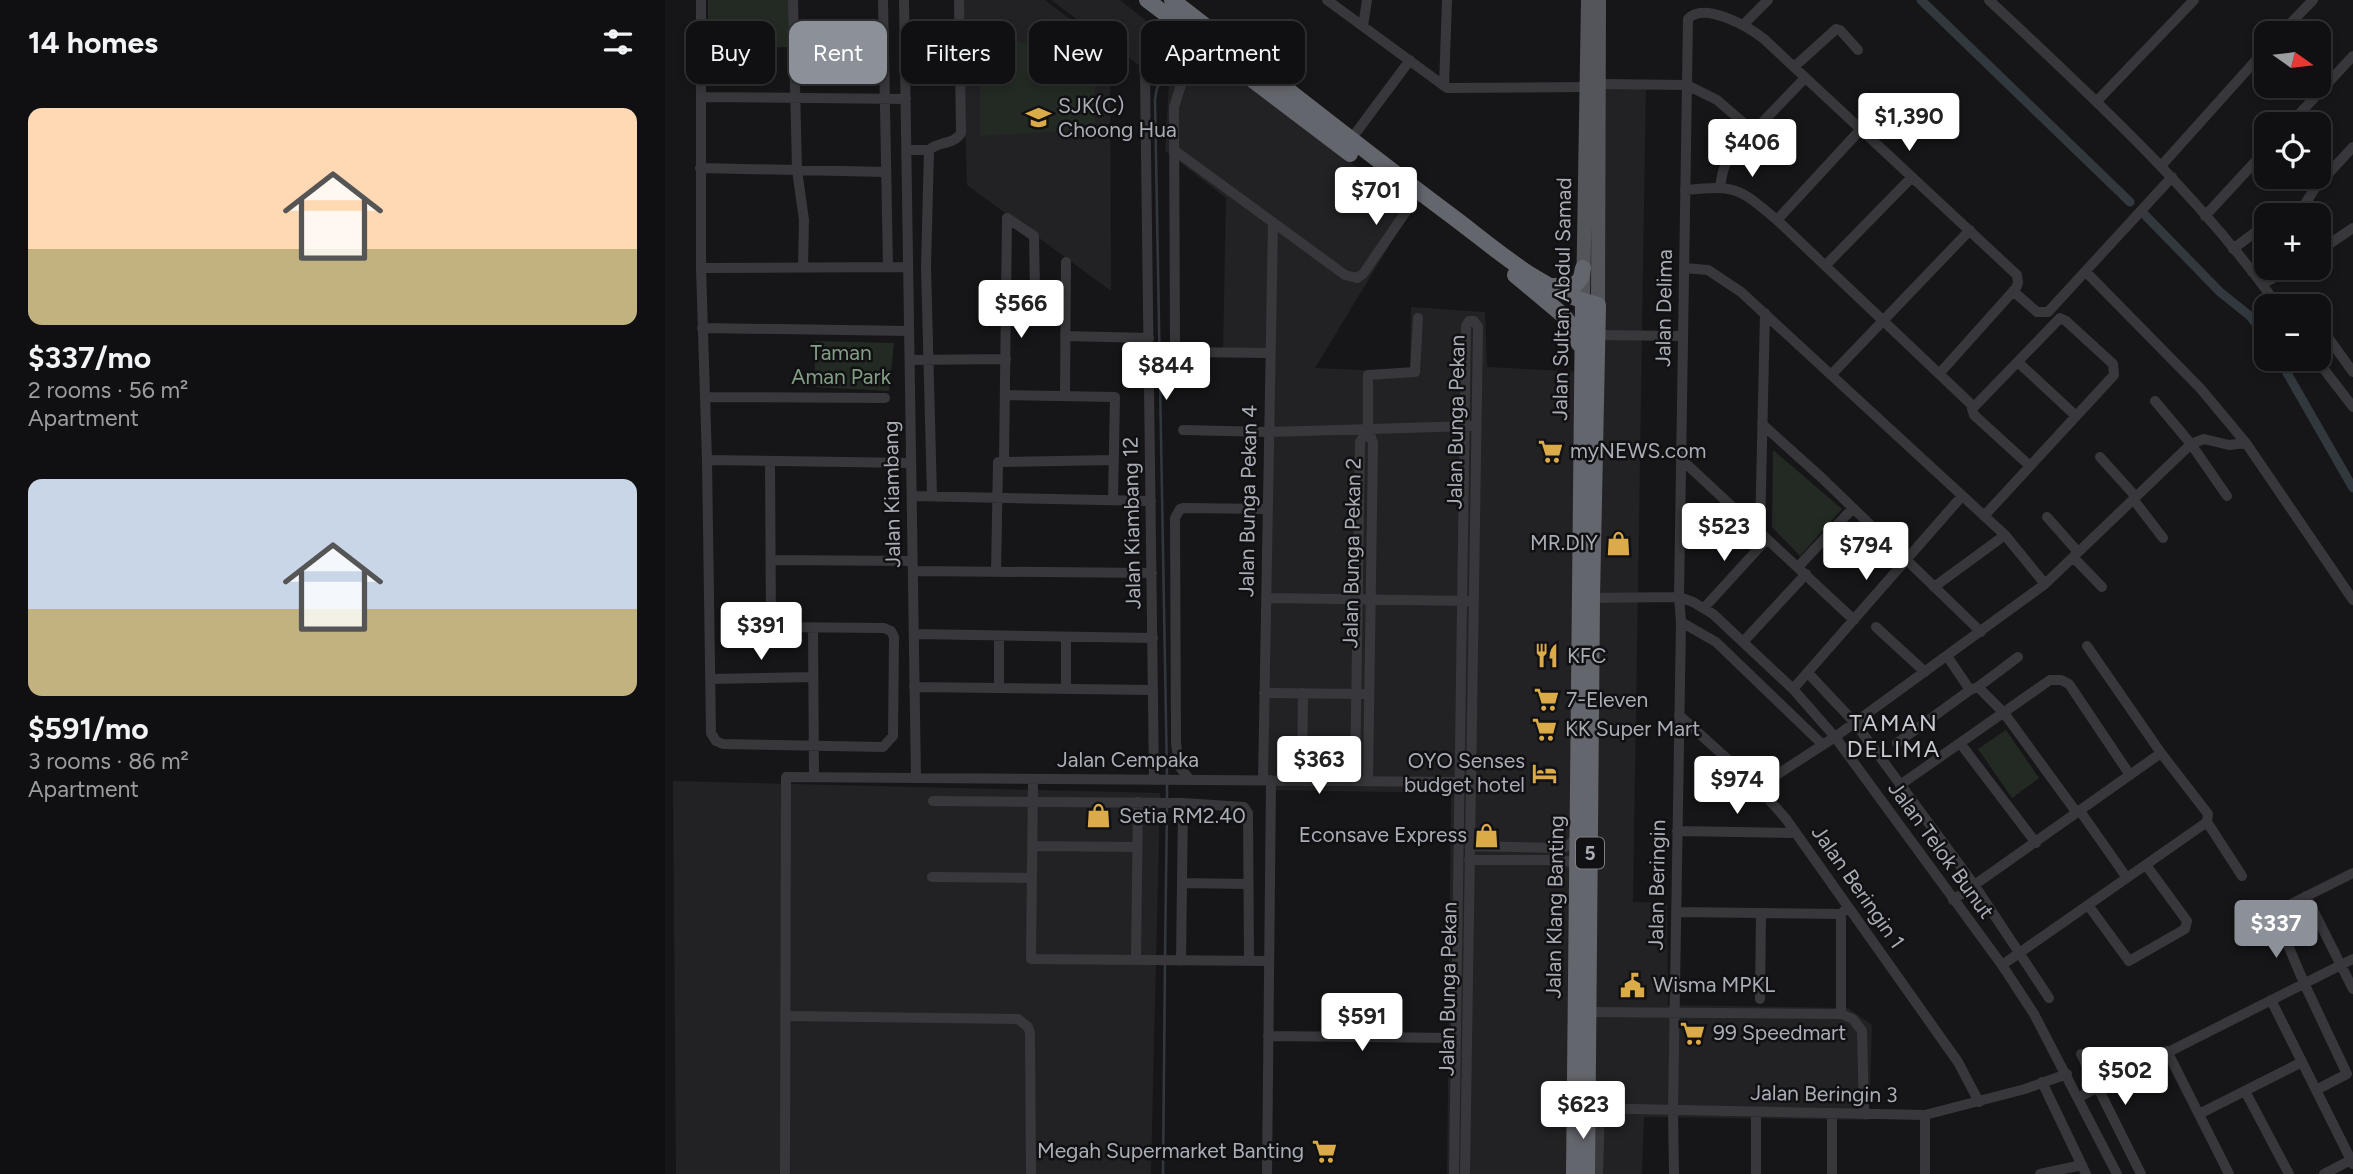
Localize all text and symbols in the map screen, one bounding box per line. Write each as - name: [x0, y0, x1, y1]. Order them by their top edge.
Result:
- chip: Buy: [686, 21, 775, 84]
- chip: Rent: [789, 21, 887, 84]
- chip: Filters: [901, 21, 1015, 84]
- chip: New: [1029, 21, 1127, 84]
- chip: Apartment: [1141, 21, 1305, 84]
- north arrow: [2254, 21, 2331, 98]
- map controls: [2254, 21, 2331, 371]
- icon: filters: [599, 23, 637, 61]
- text: 14 homes: [28, 24, 158, 61]
- place label: SJK(C) Choong Hua: [1058, 93, 1177, 142]
- pin: $1,390: [1852, 94, 1966, 153]
- text: $1,390: [1874, 102, 1944, 130]
- school or university icon: SJK(C) Choong Hua: [1024, 104, 1052, 132]
- button: locate: [2254, 112, 2331, 189]
- pin: $406: [1711, 120, 1793, 179]
- text: $406: [1724, 128, 1780, 156]
- icon: home: [270, 153, 396, 279]
- pin: $701: [1335, 168, 1417, 227]
- text: $701: [1351, 176, 1401, 204]
- street label: Jalan Sultan Abdul Samad: [1547, 177, 1576, 421]
- button: +: [2254, 203, 2331, 280]
- street label: Jalan Delima: [1650, 249, 1677, 367]
- pin: $566: [980, 280, 1062, 340]
- text: $566: [995, 289, 1047, 317]
- button: −: [2254, 294, 2331, 371]
- street label: Jalan Bunga Pekan: [1441, 335, 1470, 509]
- text: $337/mo: [28, 339, 151, 376]
- park label: Taman Aman Park: [791, 340, 892, 389]
- pin: $844: [1125, 342, 1207, 402]
- text: $844: [1138, 351, 1194, 379]
- text: 2 rooms · 56 m²: [28, 376, 188, 404]
- text: Apartment: [28, 404, 139, 432]
- street label: Jalan Bunga Pekan 4: [1233, 405, 1262, 597]
- street label: Jalan Kiambang: [878, 420, 905, 568]
- street label: Jalan Kiambang 12: [1117, 436, 1146, 610]
- supermarket icon: myNEWS.com: [1536, 437, 1564, 465]
- place label: myNEWS.com: [1570, 438, 1706, 463]
- street label: Jalan Bunga Pekan 2: [1337, 457, 1366, 649]
- pin: $523: [1683, 504, 1765, 563]
- text: $523: [1698, 512, 1750, 540]
- pin: $794: [1825, 522, 1907, 582]
- icon: home: [270, 524, 396, 650]
- shop icon: MR.DIY: [1604, 529, 1632, 557]
- place label: MR.DIY: [1530, 530, 1598, 555]
- text: $794: [1839, 531, 1893, 559]
- pin: $391: [720, 602, 802, 662]
- text: $391: [737, 611, 785, 639]
- restaurant icon: KFC: [1533, 642, 1561, 670]
- place label: KFC: [1567, 643, 1606, 668]
- supermarket icon: 7-Eleven: [1532, 686, 1560, 714]
- place label: 7-Eleven: [1566, 687, 1648, 712]
- district label: TAMAN DELIMA: [1847, 709, 1941, 763]
- text: $591/mo: [28, 710, 149, 747]
- supermarket icon: KK Super Mart: [1531, 715, 1559, 743]
- place label: KK Super Mart: [1565, 716, 1700, 741]
- pin: $363: [1278, 736, 1360, 796]
- text: $363: [1293, 745, 1345, 773]
- text: 3 rooms · 86 m²: [28, 747, 189, 775]
- street label: Jalan Cempaka: [1057, 747, 1199, 772]
- place label: OYO Senses budget hotel: [1404, 748, 1525, 797]
- pin: $974: [1696, 756, 1778, 816]
- hotel icon: OYO Senses budget hotel: [1531, 759, 1559, 787]
- text: $974: [1710, 765, 1764, 793]
- text: Apartment: [28, 775, 139, 803]
- street label: Jalan Telok Bunut: [1883, 776, 2000, 923]
- shop icon: Setia RM2.40: [1085, 802, 1113, 830]
- place label: Setia RM2.40: [1119, 803, 1246, 828]
- street label: Jalan Klang Banting: [1540, 815, 1569, 999]
- street label: Jalan Beringin: [1643, 819, 1670, 951]
- street label: Jalan Beringin 1: [1807, 820, 1910, 953]
- shop icon: Econsave Express: [1473, 821, 1501, 849]
- place label: Econsave Express: [1299, 822, 1467, 847]
- road number: 5: [1576, 838, 1604, 868]
- pin: $337: [2235, 900, 2317, 960]
- street label: Jalan Bunga Pekan: [1433, 902, 1462, 1076]
- text: $337: [2250, 909, 2302, 937]
- public building icon: Wisma MPKL: [1619, 971, 1647, 999]
- place label: Wisma MPKL: [1653, 972, 1775, 997]
- pin: $591: [1321, 993, 1403, 1053]
- text: $591: [1337, 1002, 1387, 1030]
- supermarket icon: 99 Speedmart: [1679, 1019, 1707, 1047]
- place label: 99 Speedmart: [1713, 1020, 1846, 1045]
- pin: $502: [2084, 1048, 2166, 1107]
- text: $502: [2098, 1056, 2152, 1084]
- street label: Jalan Beringin 3: [1750, 1080, 1898, 1107]
- pin: $623: [1542, 1082, 1624, 1141]
- text: $623: [1557, 1090, 1609, 1118]
- supermarket icon: Megah Supermarket Banting: [1310, 1137, 1338, 1165]
- place label: Megah Supermarket Banting: [1037, 1138, 1304, 1163]

